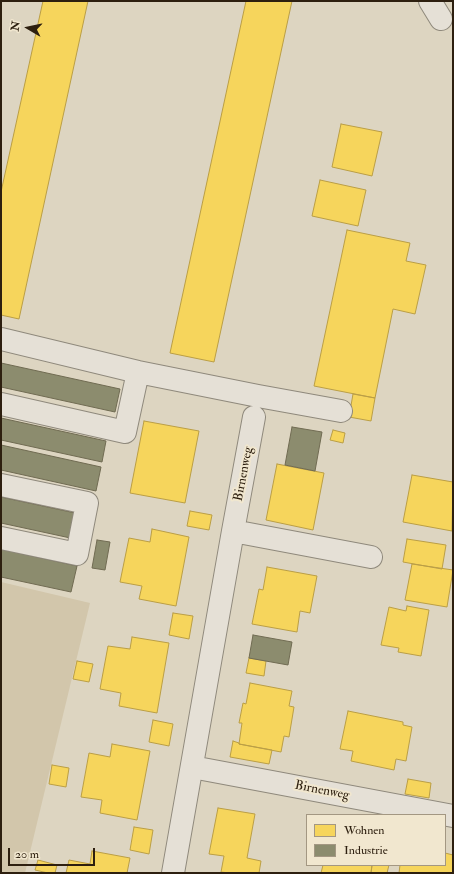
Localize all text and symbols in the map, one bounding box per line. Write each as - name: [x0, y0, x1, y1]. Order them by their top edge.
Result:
- north arrow: [8, 8, 48, 48]
- text: N: [8, 20, 23, 32]
- street label: Birnenweg: [231, 445, 257, 503]
- street label: Birnenweg: [293, 778, 351, 804]
- legend: [306, 814, 446, 866]
- text: Wohnen: [344, 823, 385, 838]
- scale bar: [10, 840, 97, 866]
- text: Industrie: [344, 843, 388, 858]
- text: 20 m: [15, 847, 39, 862]

